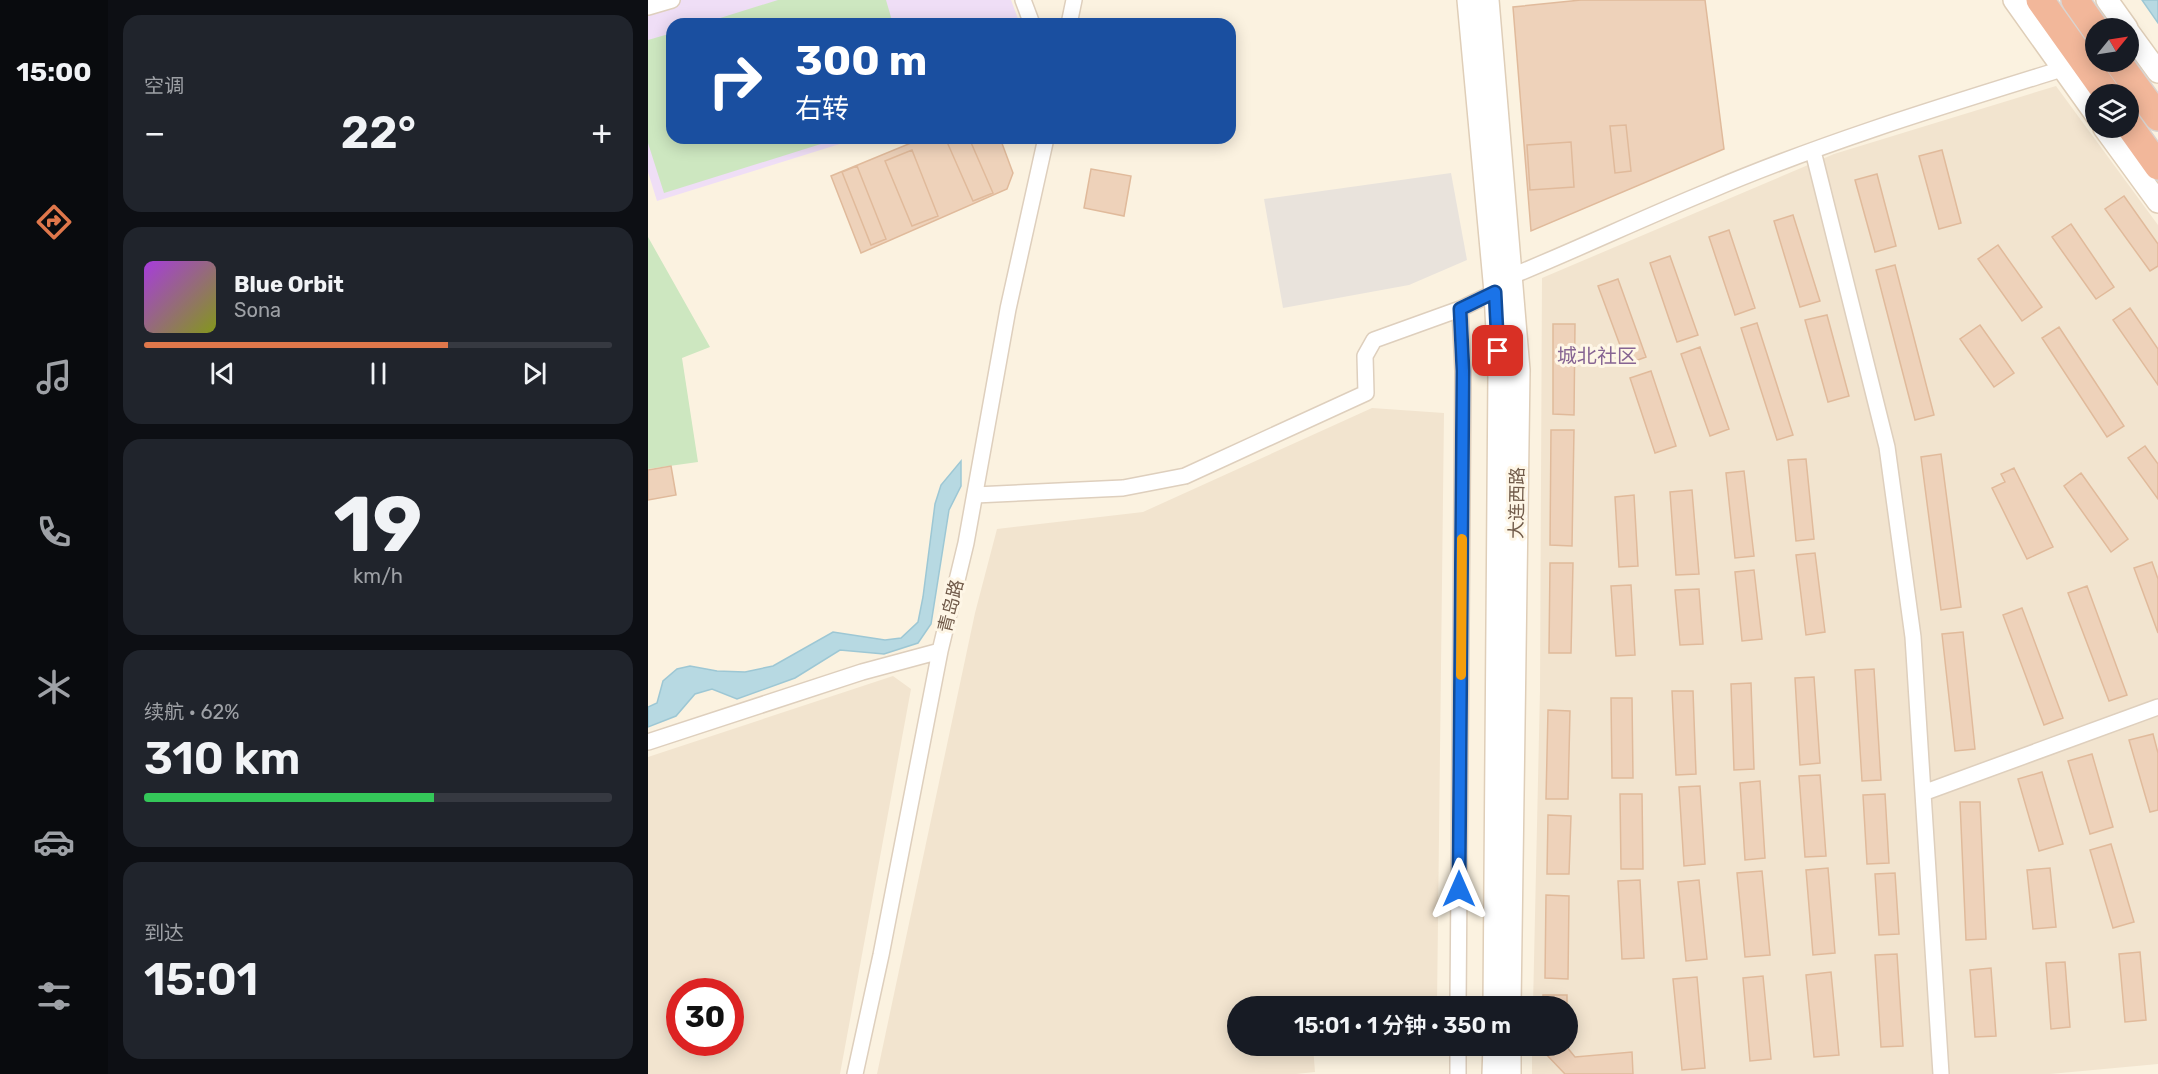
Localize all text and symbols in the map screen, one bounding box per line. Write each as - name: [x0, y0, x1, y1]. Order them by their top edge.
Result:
- north arrow: [2085, 18, 2139, 72]
- map controls: [2085, 18, 2139, 138]
- text: 300 m: [795, 36, 927, 86]
- icon: right: [696, 42, 774, 120]
- text: 15:00: [16, 56, 92, 88]
- text: 空调: [144, 74, 184, 98]
- button: layers: [2085, 84, 2139, 138]
- text: 右转: [795, 93, 849, 125]
- text: 22°: [341, 106, 416, 159]
- text: −: [144, 113, 165, 152]
- text: +: [591, 113, 612, 152]
- icon: directions: [33, 201, 75, 243]
- text: Blue Orbit: [234, 271, 344, 298]
- text: Sona: [234, 298, 281, 322]
- pin: [1472, 325, 1523, 376]
- icon: arrive: [1481, 334, 1514, 367]
- district label: 城北社区: [1557, 344, 1637, 368]
- icon: music: [33, 356, 75, 398]
- icon: previous: [206, 357, 239, 390]
- icon: pause: [362, 357, 395, 390]
- icon: next: [518, 357, 551, 390]
- street label: 大连西路: [1505, 467, 1529, 539]
- text: 19: [334, 478, 422, 571]
- icon: phone: [33, 511, 75, 553]
- text: km/h: [353, 564, 403, 588]
- street label: 青岛路: [934, 577, 968, 635]
- icon: climate: [33, 666, 75, 708]
- text: 续航 · 62%: [144, 700, 239, 724]
- text: 310 km: [144, 732, 300, 785]
- icon: car: [33, 821, 75, 863]
- position arrow: [1427, 857, 1491, 921]
- text: 到达: [144, 921, 184, 945]
- text: 15:01: [144, 953, 258, 1006]
- icon: filters: [33, 975, 75, 1017]
- speed limit sign: 30: [666, 978, 744, 1056]
- text: 15:01 · 1 分钟 · 350 m: [1294, 1012, 1511, 1039]

